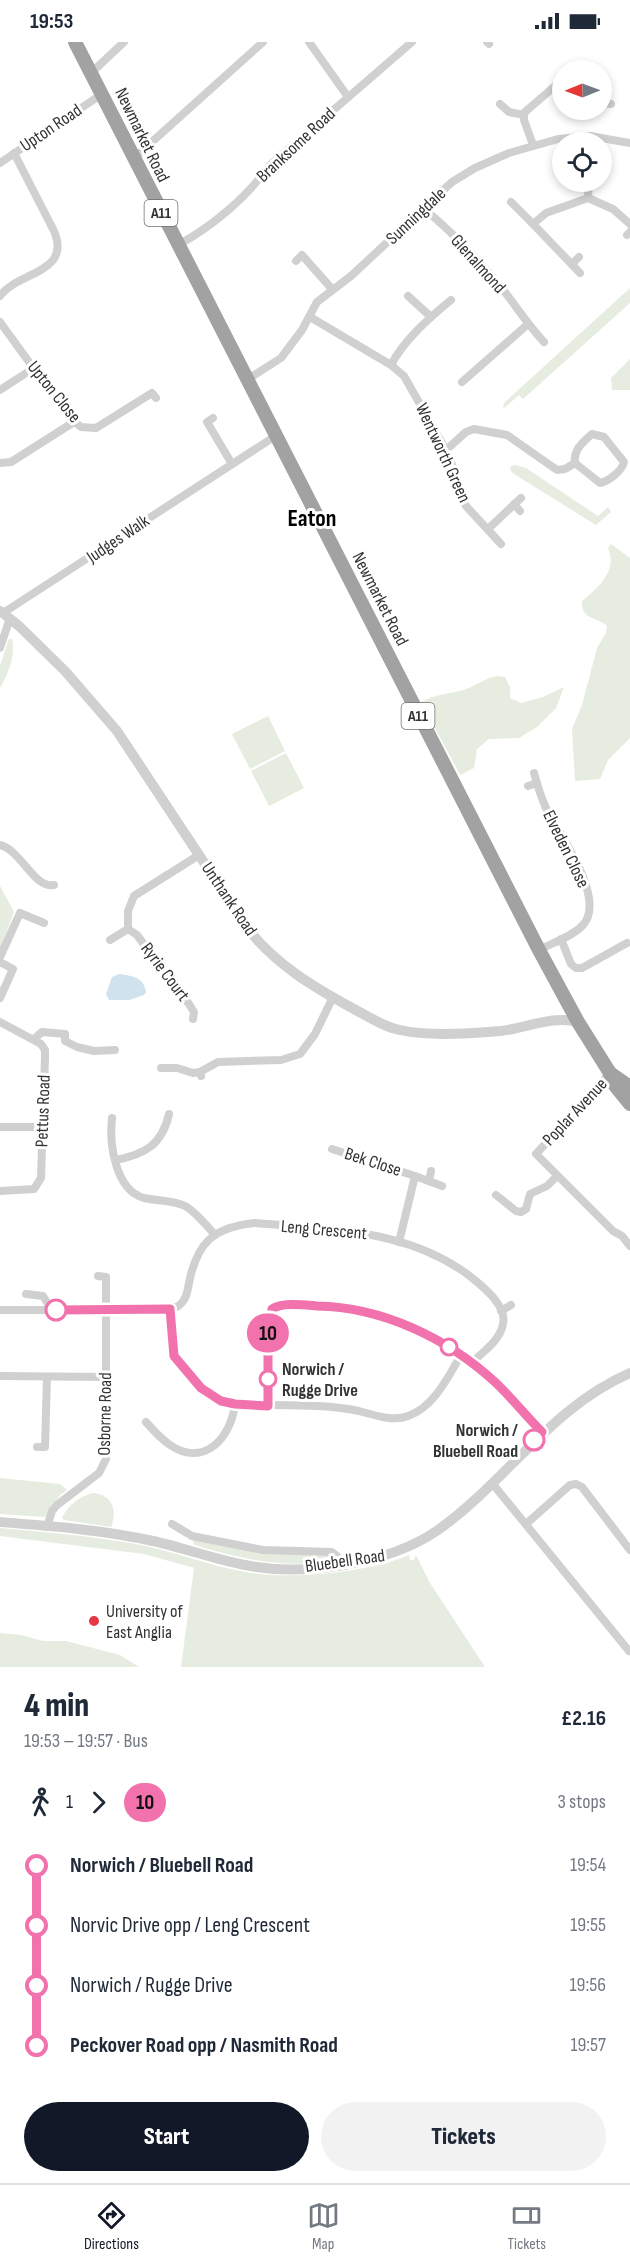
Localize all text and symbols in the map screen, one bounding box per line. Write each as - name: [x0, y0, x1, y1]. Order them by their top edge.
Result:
- text: 19:53: [30, 8, 73, 35]
- north arrow: [552, 60, 612, 120]
- map controls: [552, 60, 612, 192]
- street label: Newmarket Road: [110, 84, 174, 186]
- street label: Upton Road: [16, 100, 86, 156]
- street label: Branksome Road: [252, 103, 340, 187]
- button: locate: [552, 132, 612, 192]
- street label: Sunningdale: [382, 183, 450, 249]
- road number: A11: [144, 200, 178, 226]
- street label: Glenalmond: [446, 230, 510, 298]
- street label: Upton Close: [23, 357, 85, 427]
- street label: Wentworth Green: [411, 400, 475, 506]
- district label: Eaton: [288, 504, 336, 533]
- street label: Judges Walk: [82, 510, 153, 568]
- street label: Newmarket Road: [347, 549, 413, 649]
- road number: A11: [402, 703, 434, 729]
- street label: Elveden Close: [538, 807, 594, 891]
- street label: Unthank Road: [197, 858, 261, 940]
- street label: Ryrie Court: [136, 939, 194, 1006]
- street label: Pettus Road: [31, 1074, 55, 1148]
- street label: Poplar Avenue: [538, 1074, 612, 1150]
- street label: Bek Close: [342, 1143, 404, 1181]
- street label: Leng Crescent: [280, 1216, 368, 1244]
- unlabelled marker: [45, 1299, 67, 1321]
- line badge: 10: [241, 1314, 295, 1352]
- text: 10: [259, 1321, 277, 1346]
- unlabelled marker: [440, 1338, 458, 1356]
- place label: Norwich / Rugge Drive: [282, 1359, 358, 1401]
- marker: Norwich / Rugge Drive: [259, 1370, 277, 1388]
- street label: Osborne Road: [94, 1372, 116, 1456]
- place label: Norwich / Bluebell Road: [433, 1420, 518, 1462]
- marker: Norwich / Bluebell Road: [523, 1429, 545, 1451]
- street label: Bluebell Road: [304, 1545, 386, 1577]
- place label: University of East Anglia: [106, 1601, 183, 1643]
- marker: University of East Anglia: [87, 1614, 101, 1628]
- text: 4 min: [24, 1686, 89, 1726]
- text: £2.16: [561, 1705, 606, 1732]
- text: 19:53 – 19:57 · Bus: [24, 1729, 148, 1753]
- icon: walk: [24, 1786, 57, 1819]
- icon: forward: [82, 1786, 115, 1819]
- text: 1: [66, 1790, 73, 1814]
- text: 10: [136, 1790, 154, 1815]
- text: 3 stops: [558, 1790, 606, 1814]
- text: Norwich / Bluebell Road: [70, 1852, 253, 1879]
- text: 19:54: [570, 1853, 606, 1877]
- text: Norvic Drive opp / Leng Crescent: [70, 1912, 310, 1939]
- text: 19:55: [570, 1913, 606, 1937]
- text: Norwich / Rugge Drive: [70, 1972, 233, 1999]
- text: 19:56: [570, 1973, 606, 1997]
- text: Peckover Road opp / Nasmith Road: [70, 2032, 338, 2059]
- text: 19:57: [570, 2033, 606, 2057]
- button: Start: [24, 2102, 309, 2171]
- button: Tickets: [321, 2102, 606, 2171]
- tab: Directions: [84, 2199, 139, 2254]
- tab: Map: [307, 2199, 340, 2254]
- tab: Tickets: [507, 2199, 546, 2254]

